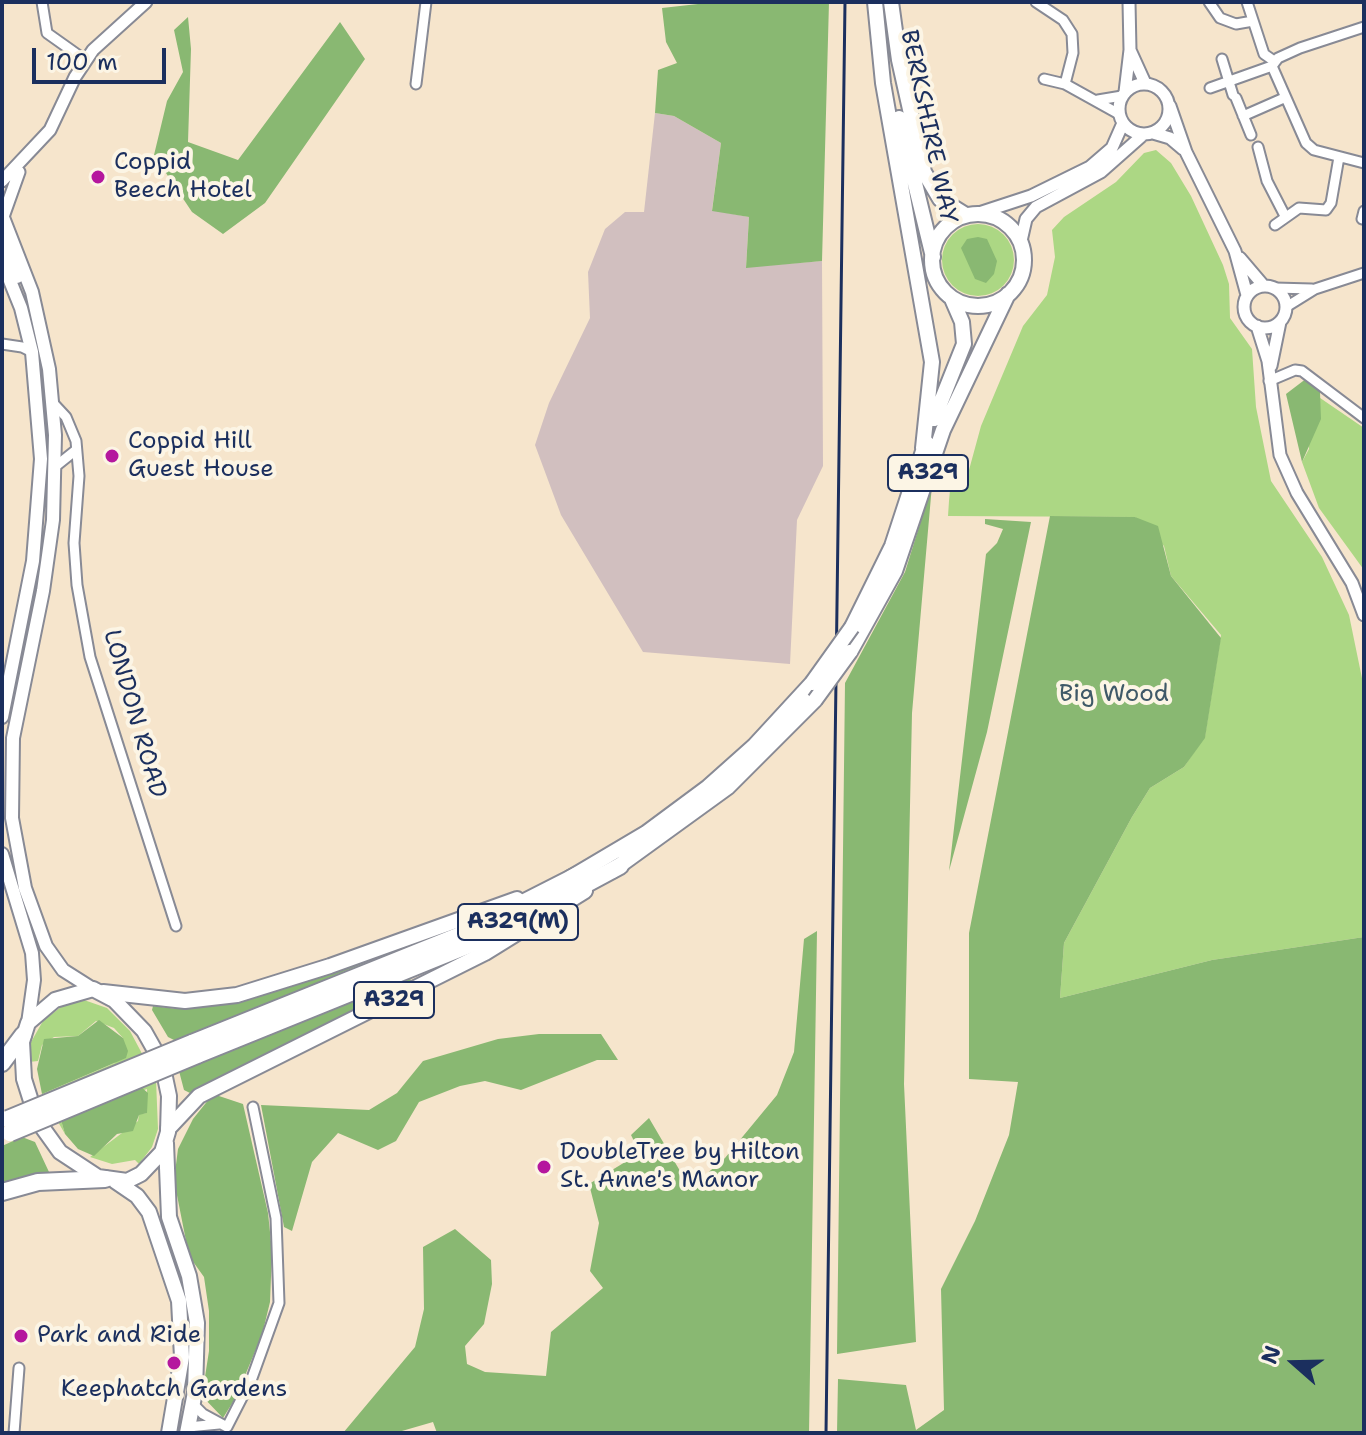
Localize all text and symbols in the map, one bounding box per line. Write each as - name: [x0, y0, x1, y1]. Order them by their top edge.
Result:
- street label: BERKSHIRE WAY: [893, 28, 963, 226]
- scale bar: [36, 32, 170, 82]
- text: 100 m: [46, 46, 118, 78]
- place label: Coppid Beech Hotel: [114, 149, 252, 205]
- marker: Coppid Beech Hotel: [89, 168, 107, 186]
- place label: Coppid Hill Guest House: [128, 428, 274, 484]
- marker: Coppid Hill Guest House: [103, 447, 121, 465]
- road number: A329: [888, 455, 968, 491]
- street label: LONDON ROAD: [96, 626, 172, 802]
- park label: Big Wood: [1059, 681, 1169, 709]
- road number: A329(M): [458, 904, 578, 940]
- road number: A329: [354, 982, 434, 1018]
- place label: DoubleTree by Hilton St. Anne's Manor: [560, 1139, 800, 1195]
- marker: DoubleTree by Hilton St. Anne's Manor: [535, 1158, 553, 1176]
- place label: Park and Ride: [37, 1322, 201, 1350]
- north arrow: [1254, 1323, 1334, 1403]
- marker: Park and Ride: [12, 1327, 30, 1345]
- text: N: [1254, 1341, 1288, 1368]
- marker: Keephatch Gardens: [165, 1354, 183, 1372]
- place label: Keephatch Gardens: [61, 1376, 287, 1404]

